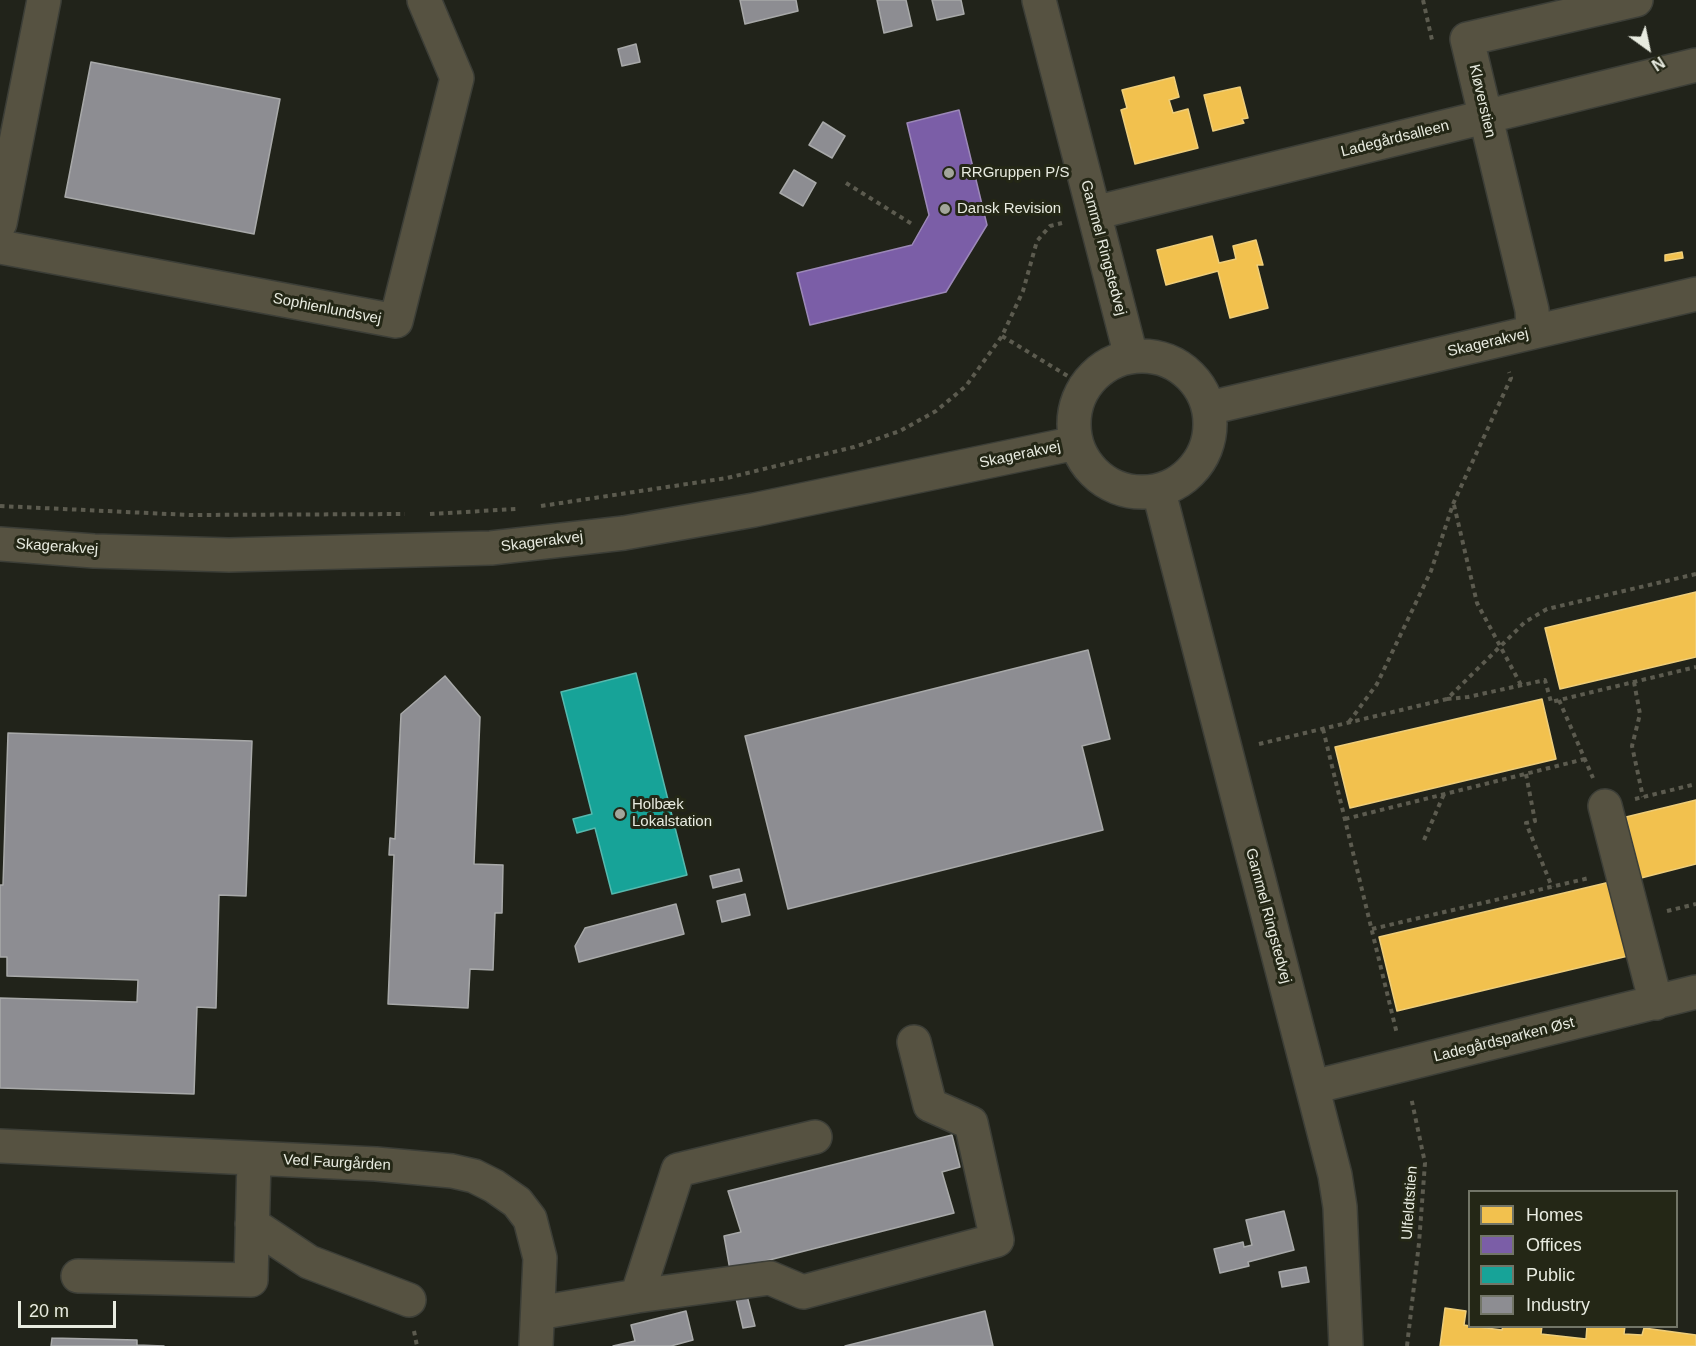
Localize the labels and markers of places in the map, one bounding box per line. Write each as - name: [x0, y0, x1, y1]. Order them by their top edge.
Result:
- place label: RRGruppen P/S: [961, 164, 1069, 182]
- marker: RRGruppen P/S: [942, 166, 956, 180]
- place label: Dansk Revision: [957, 200, 1061, 218]
- marker: Dansk Revision: [938, 202, 952, 216]
- place label: Holbæk Lokalstation: [632, 796, 712, 831]
- marker: Holbæk Lokalstation: [613, 807, 627, 821]

